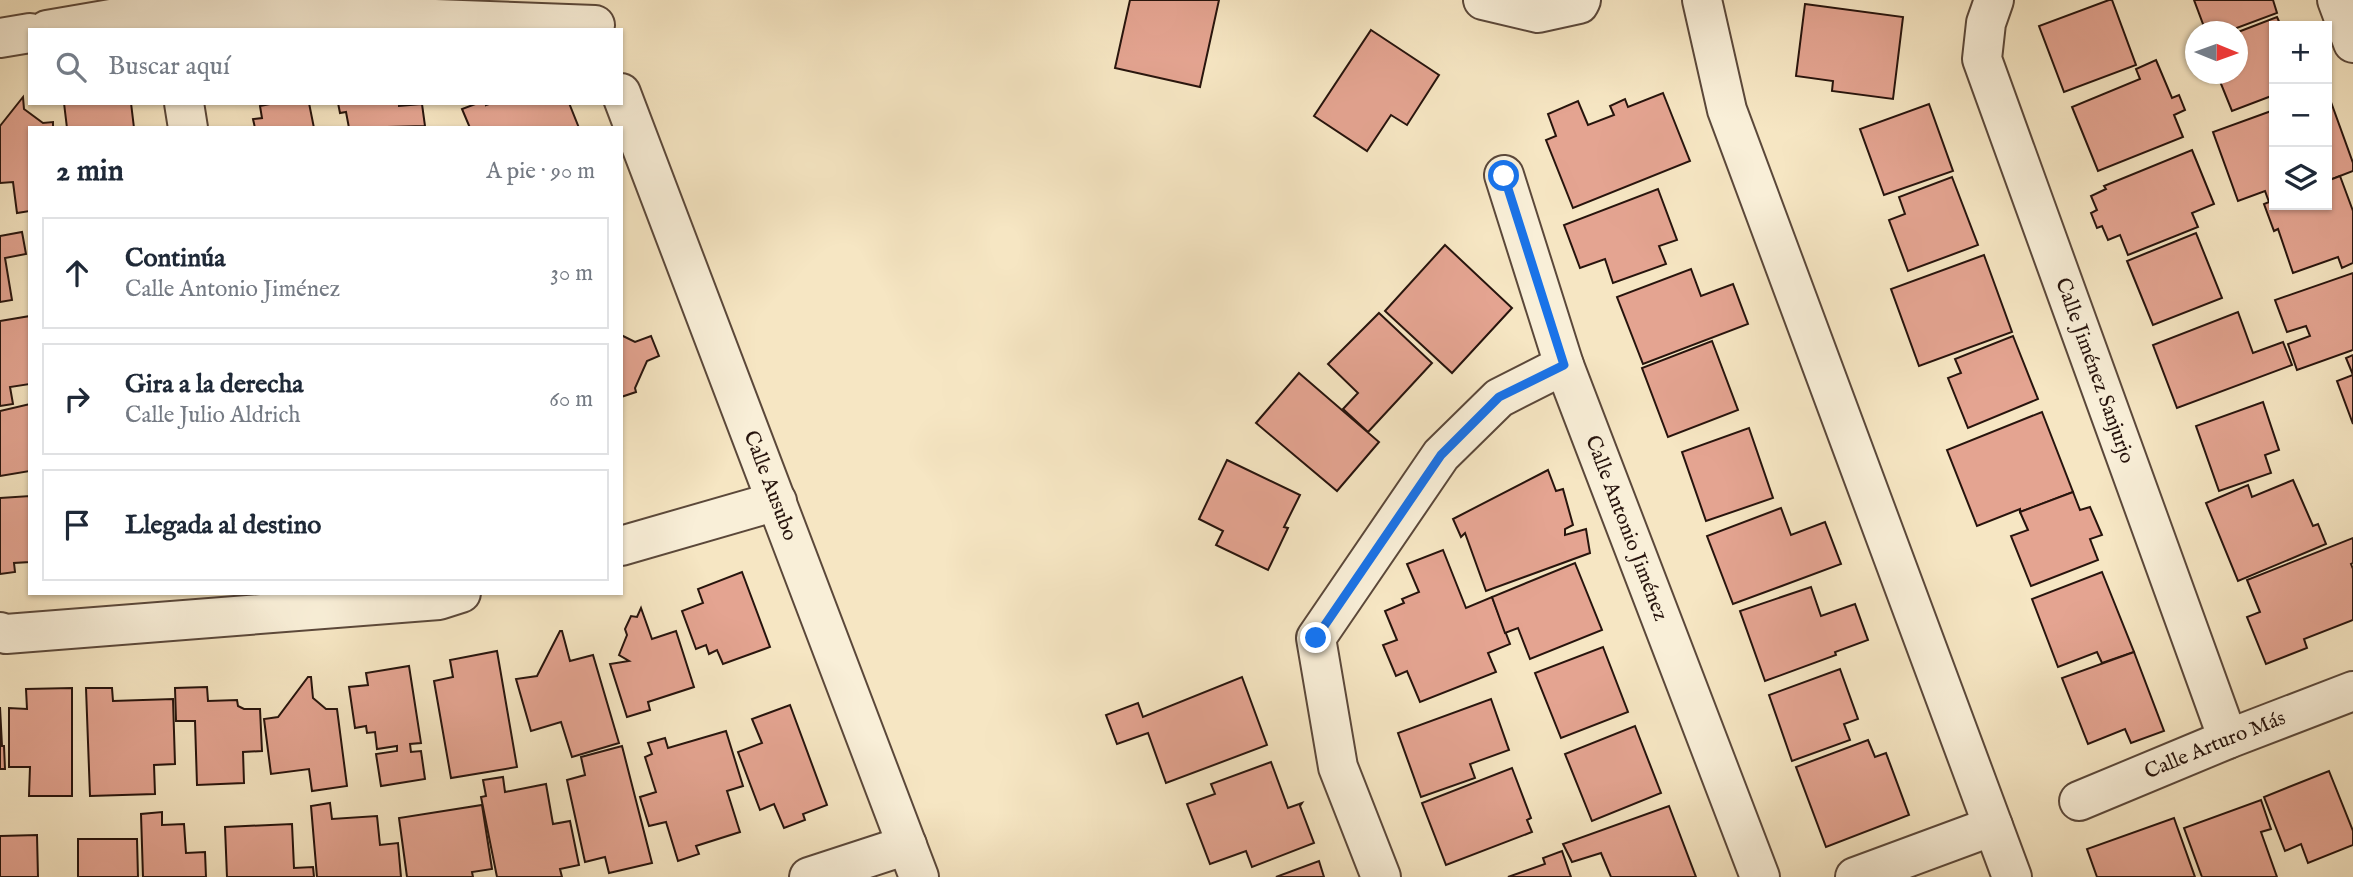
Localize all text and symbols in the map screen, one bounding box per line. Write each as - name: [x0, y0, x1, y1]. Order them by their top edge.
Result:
- north arrow: [2185, 21, 2248, 84]
- map controls: [2269, 21, 2332, 210]
- button: +: [2269, 21, 2332, 84]
- search box: [28, 28, 623, 105]
- icon: search: [52, 48, 90, 86]
- text: Buscar aquí: [108, 50, 230, 83]
- button: −: [2269, 84, 2332, 147]
- button: layers: [2269, 147, 2332, 210]
- text: 2 min: [56, 153, 124, 191]
- text: A pie · 90 m: [486, 157, 595, 186]
- route start: [1488, 160, 1519, 191]
- text: Continúa: [125, 242, 226, 275]
- icon: ahead: [58, 254, 96, 292]
- text: 30 m: [550, 259, 593, 288]
- street label: Calle Jiménez Sanjurjo: [2049, 274, 2141, 467]
- text: Calle Antonio Jiménez: [125, 275, 340, 304]
- text: Gira a la derecha: [125, 368, 304, 401]
- icon: right: [58, 380, 96, 418]
- text: 60 m: [549, 385, 593, 414]
- text: Calle Julio Aldrich: [125, 401, 301, 430]
- street label: Calle Ausubo: [737, 427, 803, 544]
- street label: Calle Antonio Jiménez: [1579, 432, 1674, 625]
- icon: arrive: [58, 506, 96, 544]
- text: Llegada al destino: [125, 509, 321, 542]
- route end: [1300, 622, 1331, 653]
- street label: Calle Arturo Más: [2140, 705, 2289, 786]

